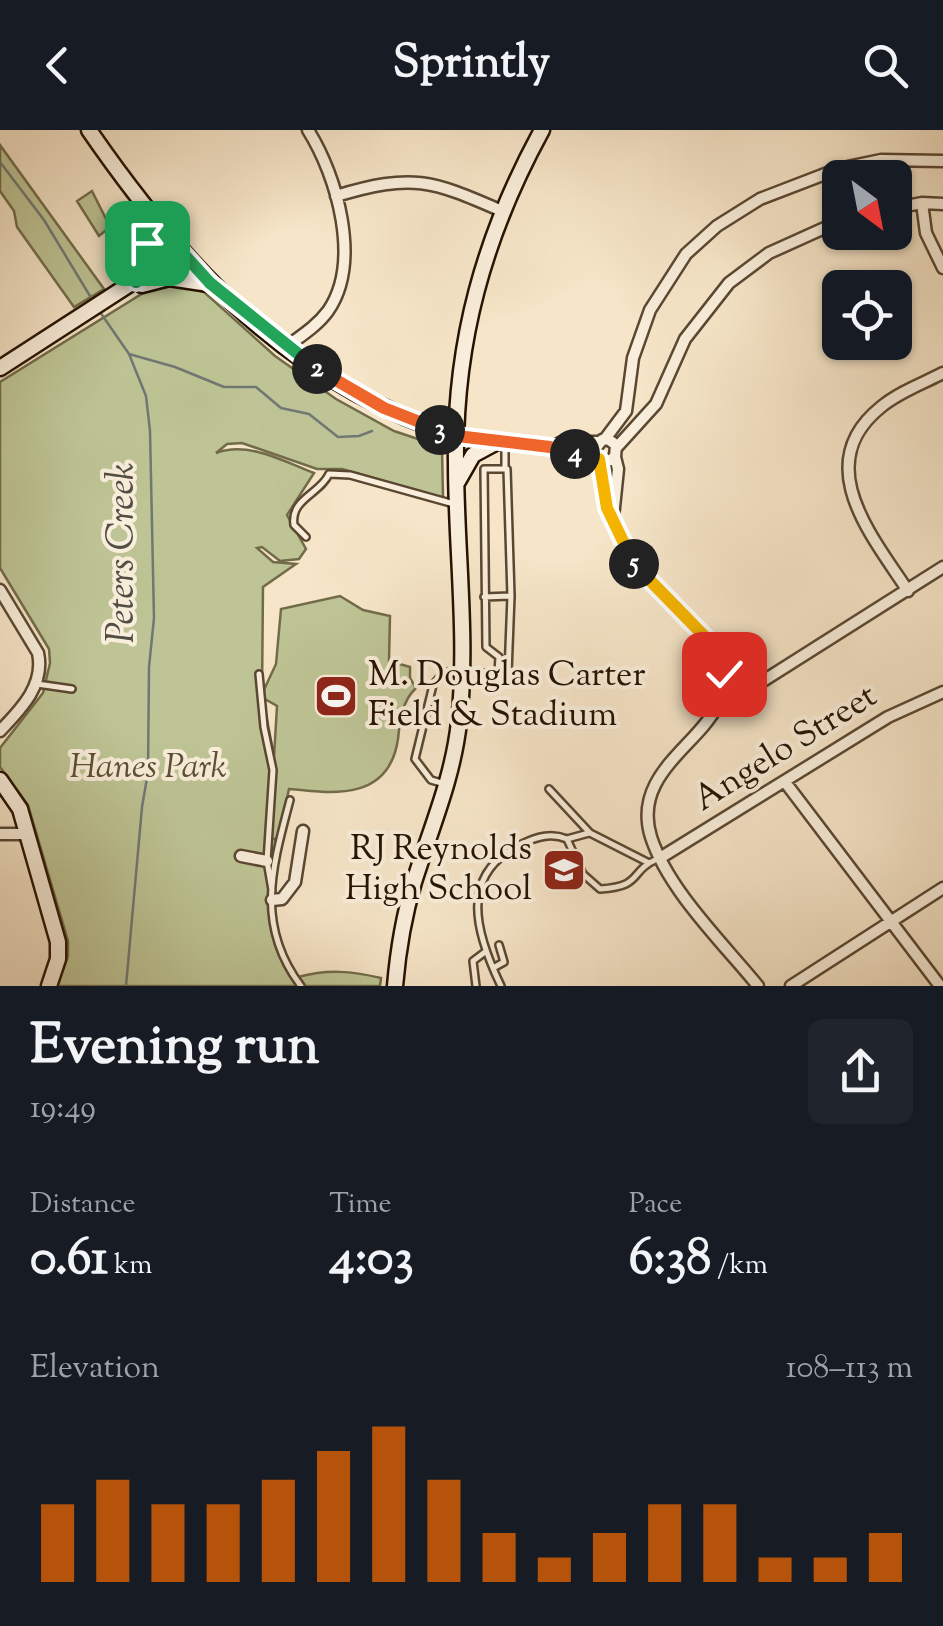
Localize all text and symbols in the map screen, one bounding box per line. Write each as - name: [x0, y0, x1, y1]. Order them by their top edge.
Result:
- text: Sprintly: [393, 33, 550, 98]
- icon: back: [30, 38, 85, 93]
- icon: search: [858, 38, 913, 93]
- north arrow: [822, 160, 912, 250]
- map controls: [822, 160, 912, 360]
- pin: [105, 201, 190, 286]
- icon: arrive: [120, 216, 175, 271]
- button: locate: [822, 270, 912, 360]
- pin: 2: [292, 344, 342, 394]
- text: 2: [310, 349, 324, 389]
- pin: 3: [415, 405, 465, 455]
- text: 3: [434, 410, 446, 450]
- pin: 4: [550, 429, 600, 479]
- text: 4: [568, 434, 582, 474]
- water label: Peters Creek: [97, 463, 151, 643]
- pin: 5: [609, 539, 659, 589]
- text: 5: [629, 544, 639, 584]
- pin: [682, 632, 767, 717]
- icon: check: [697, 647, 752, 702]
- place label: M. Douglas Carter Field & Stadium: [368, 651, 646, 742]
- street label: Angelo Street: [684, 672, 888, 826]
- sports icon: M. Douglas Carter Field & Stadium: [313, 673, 359, 719]
- park label: Hanes Park: [69, 743, 227, 794]
- place label: RJ Reynolds High School: [345, 825, 532, 916]
- school or university icon: RJ Reynolds High School: [541, 847, 587, 893]
- text: Evening run: [30, 1009, 319, 1088]
- button: share: [808, 1019, 913, 1124]
- text: 19:49: [30, 1086, 96, 1132]
- text: Distance: [30, 1185, 136, 1225]
- text: Time: [329, 1185, 392, 1225]
- text: Pace: [629, 1185, 682, 1225]
- text: 0.61: [30, 1225, 108, 1297]
- text: 4:03: [329, 1225, 414, 1297]
- text: 6:38: [629, 1225, 711, 1297]
- text: km: [108, 1246, 152, 1286]
- text: /km: [711, 1246, 768, 1286]
- text: Elevation: [30, 1346, 160, 1392]
- text: 108–113 m: [786, 1346, 913, 1392]

